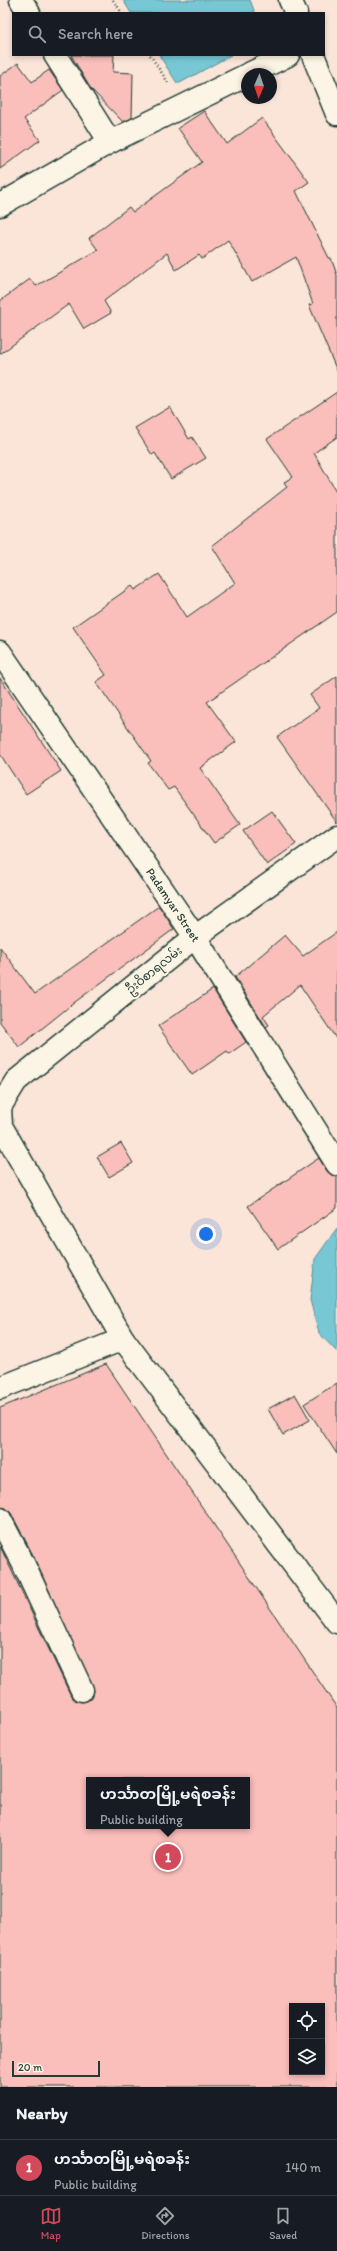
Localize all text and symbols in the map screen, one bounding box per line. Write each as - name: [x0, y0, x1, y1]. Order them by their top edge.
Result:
- search box: [12, 12, 325, 56]
- icon: search: [26, 23, 48, 45]
- text: Search here: [58, 25, 133, 43]
- north arrow: [241, 68, 277, 104]
- street label: Padamyar Street: [143, 865, 203, 945]
- street label: ဦးဝိစာရလမ်း: [122, 942, 187, 999]
- your location: [196, 1224, 216, 1244]
- popup: [86, 1777, 250, 1829]
- text: ဟင်္သာတမြို့မရဲစခန်း: [100, 1785, 236, 1803]
- text: Public building: [100, 1812, 183, 1827]
- pin: 1: [155, 1842, 181, 1872]
- map controls: [289, 2003, 325, 2075]
- button: locate: [289, 2003, 325, 2039]
- button: layers: [289, 2039, 325, 2075]
- scale bar: [12, 2059, 100, 2078]
- text: 20 m: [18, 2061, 42, 2074]
- text: Nearby: [16, 2103, 68, 2123]
- text: ဟင်္သာတမြို့မရဲစခန်း: [54, 2150, 190, 2168]
- text: 1: [26, 2160, 32, 2175]
- text: 140 m: [285, 2160, 321, 2175]
- text: Public building: [54, 2177, 137, 2192]
- tab: Map: [40, 2205, 62, 2242]
- tab: Directions: [141, 2205, 190, 2242]
- tab: Saved: [269, 2205, 297, 2242]

